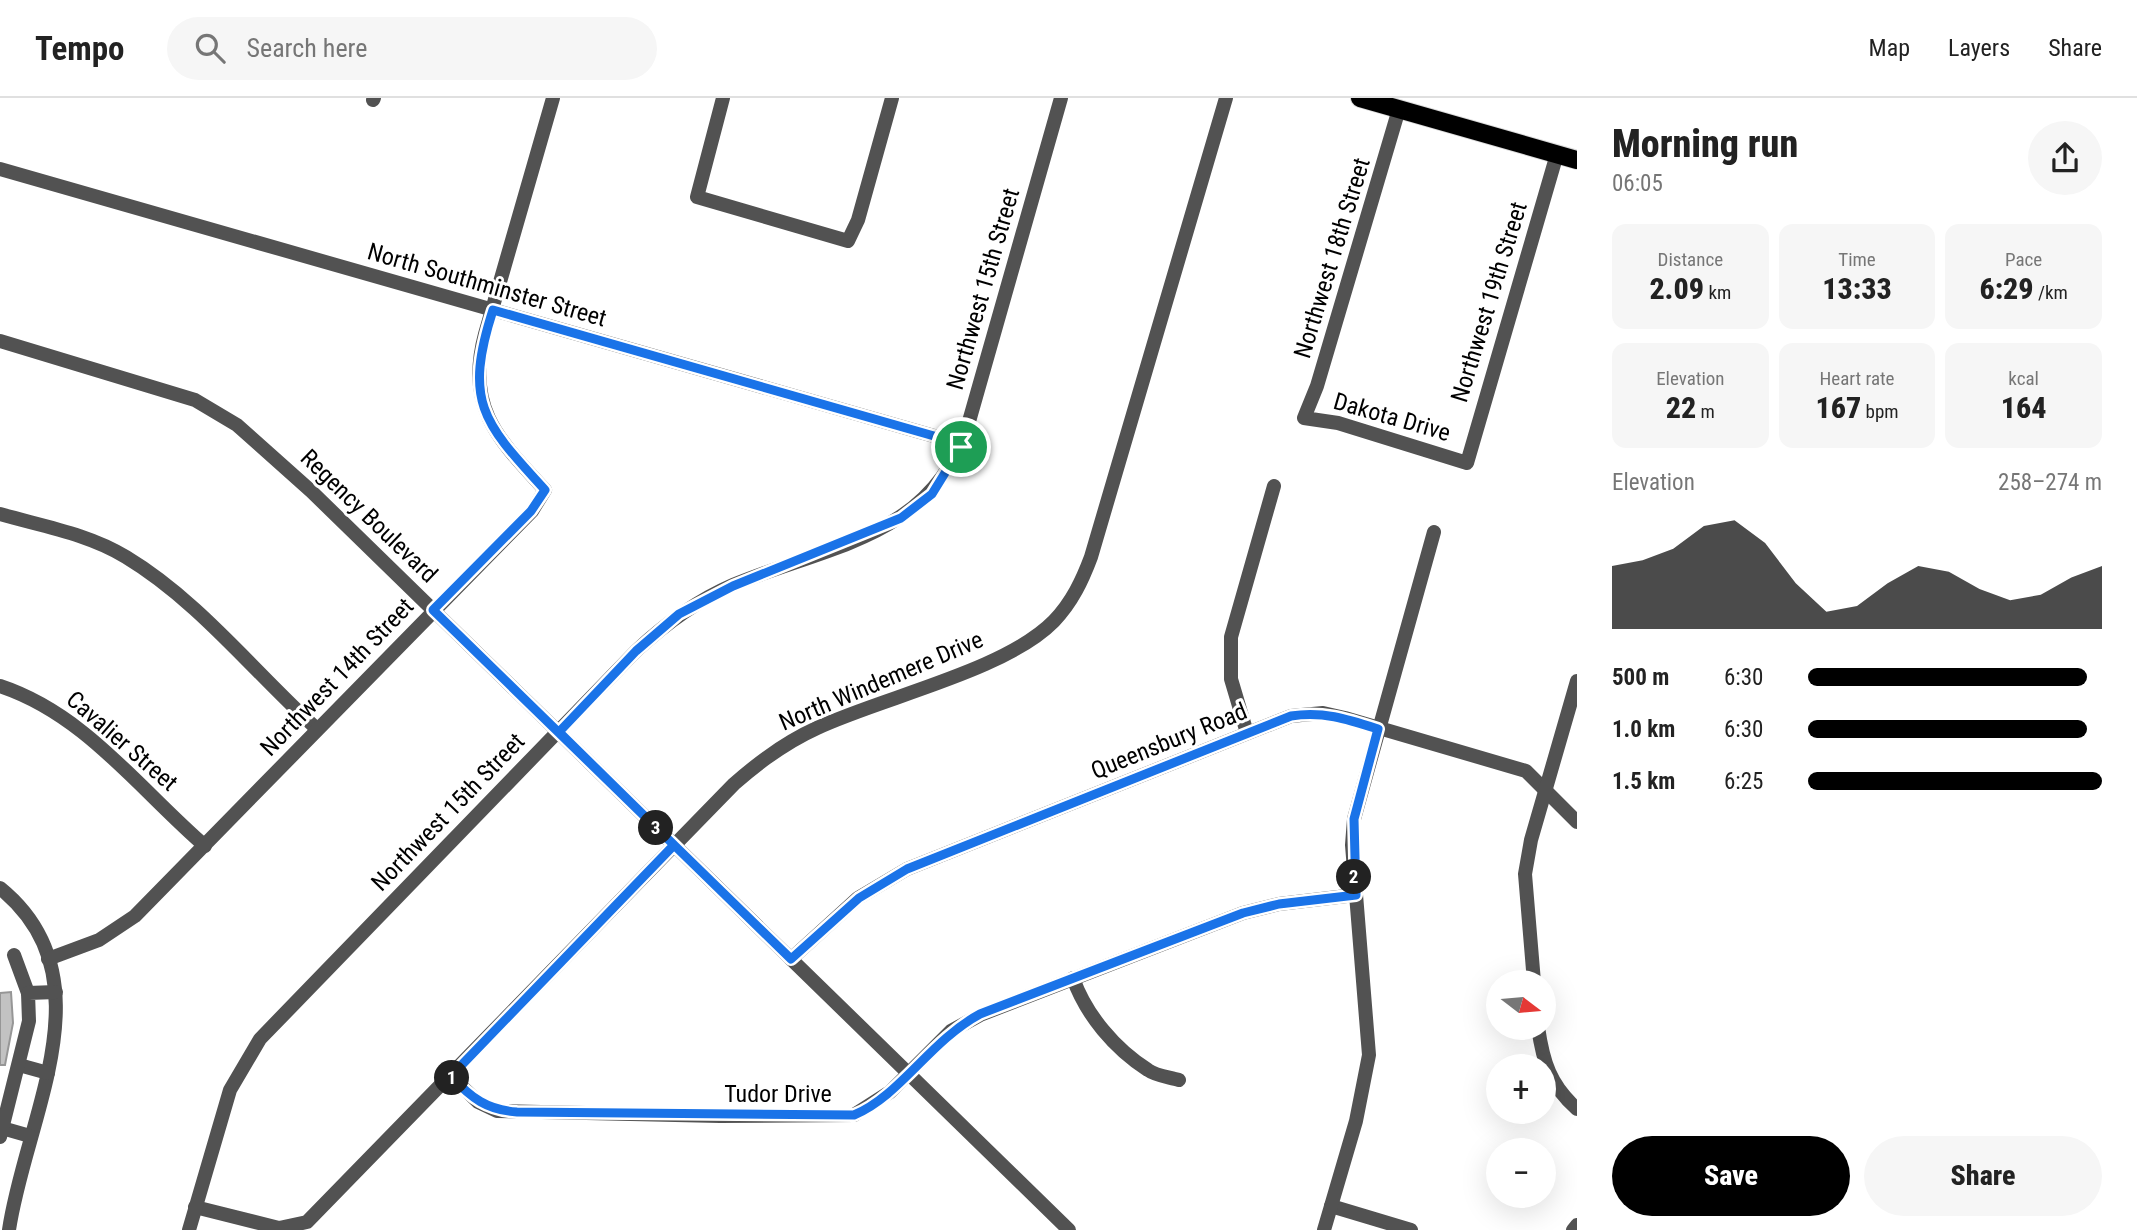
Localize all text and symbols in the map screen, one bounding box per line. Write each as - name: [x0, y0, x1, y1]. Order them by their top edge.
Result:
- search box: [167, 17, 657, 80]
- text: Tempo: [35, 29, 125, 68]
- icon: search: [191, 29, 229, 67]
- text: Search here: [247, 33, 367, 63]
- text: Map: [1869, 34, 1910, 62]
- text: Layers: [1948, 34, 2010, 62]
- text: Share: [2048, 34, 2102, 62]
- button: share: [2028, 121, 2102, 195]
- text: Morning run: [1612, 122, 1798, 166]
- street label: Northwest 18th Street: [1288, 154, 1376, 362]
- text: 06:05: [1612, 170, 1663, 197]
- street label: Northwest 15th Street: [941, 185, 1025, 393]
- street label: Northwest 19th Street: [1445, 198, 1533, 406]
- street label: North Southminster Street: [364, 237, 610, 333]
- text: Distance: [1658, 248, 1723, 271]
- text: Time: [1838, 248, 1876, 271]
- text: Pace: [2005, 248, 2042, 271]
- text: 2.09: [1649, 271, 1704, 306]
- text: 13:33: [1822, 271, 1892, 306]
- text: 6:29: [1979, 271, 2034, 306]
- text: km: [1704, 281, 1731, 304]
- text: /km: [2034, 281, 2068, 304]
- text: Elevation: [1656, 367, 1725, 390]
- text: Heart rate: [1819, 367, 1895, 390]
- text: kcal: [2008, 367, 2039, 390]
- street label: Dakota Drive: [1330, 387, 1454, 447]
- text: 22: [1666, 390, 1696, 425]
- text: 167: [1815, 390, 1861, 425]
- text: 164: [2001, 390, 2047, 425]
- text: m: [1696, 400, 1715, 423]
- text: bpm: [1861, 400, 1899, 423]
- pin: [931, 417, 991, 477]
- icon: arrive: [942, 428, 980, 466]
- street label: Regency Boulevard: [295, 444, 443, 588]
- text: Elevation: [1612, 469, 1695, 496]
- text: 258–274 m: [1998, 469, 2102, 496]
- street label: Northwest 14th Street: [255, 592, 419, 762]
- street label: North Windemere Drive: [775, 625, 987, 737]
- text: 500 m: [1612, 664, 1669, 691]
- text: 6:30: [1724, 664, 1763, 691]
- street label: Cavalier Street: [61, 685, 183, 797]
- street label: Queensbury Road: [1087, 697, 1251, 785]
- text: 1.0 km: [1612, 716, 1675, 743]
- text: 6:30: [1724, 716, 1763, 743]
- street label: Northwest 15th Street: [366, 727, 530, 897]
- text: 1.5 km: [1612, 768, 1675, 795]
- text: 6:25: [1724, 768, 1763, 795]
- pin: 3: [638, 810, 674, 846]
- text: 3: [651, 816, 660, 839]
- pin: 2: [1336, 860, 1372, 894]
- text: 2: [1349, 865, 1358, 888]
- north arrow: [1486, 970, 1556, 1040]
- map controls: [1486, 970, 1556, 1208]
- button: +: [1486, 1054, 1556, 1124]
- pin: 1: [434, 1060, 470, 1096]
- text: 1: [447, 1066, 456, 1089]
- street label: Tudor Drive: [724, 1080, 832, 1108]
- button: Save: [1612, 1136, 1850, 1216]
- button: Share: [1864, 1136, 2102, 1216]
- button: −: [1486, 1138, 1556, 1208]

